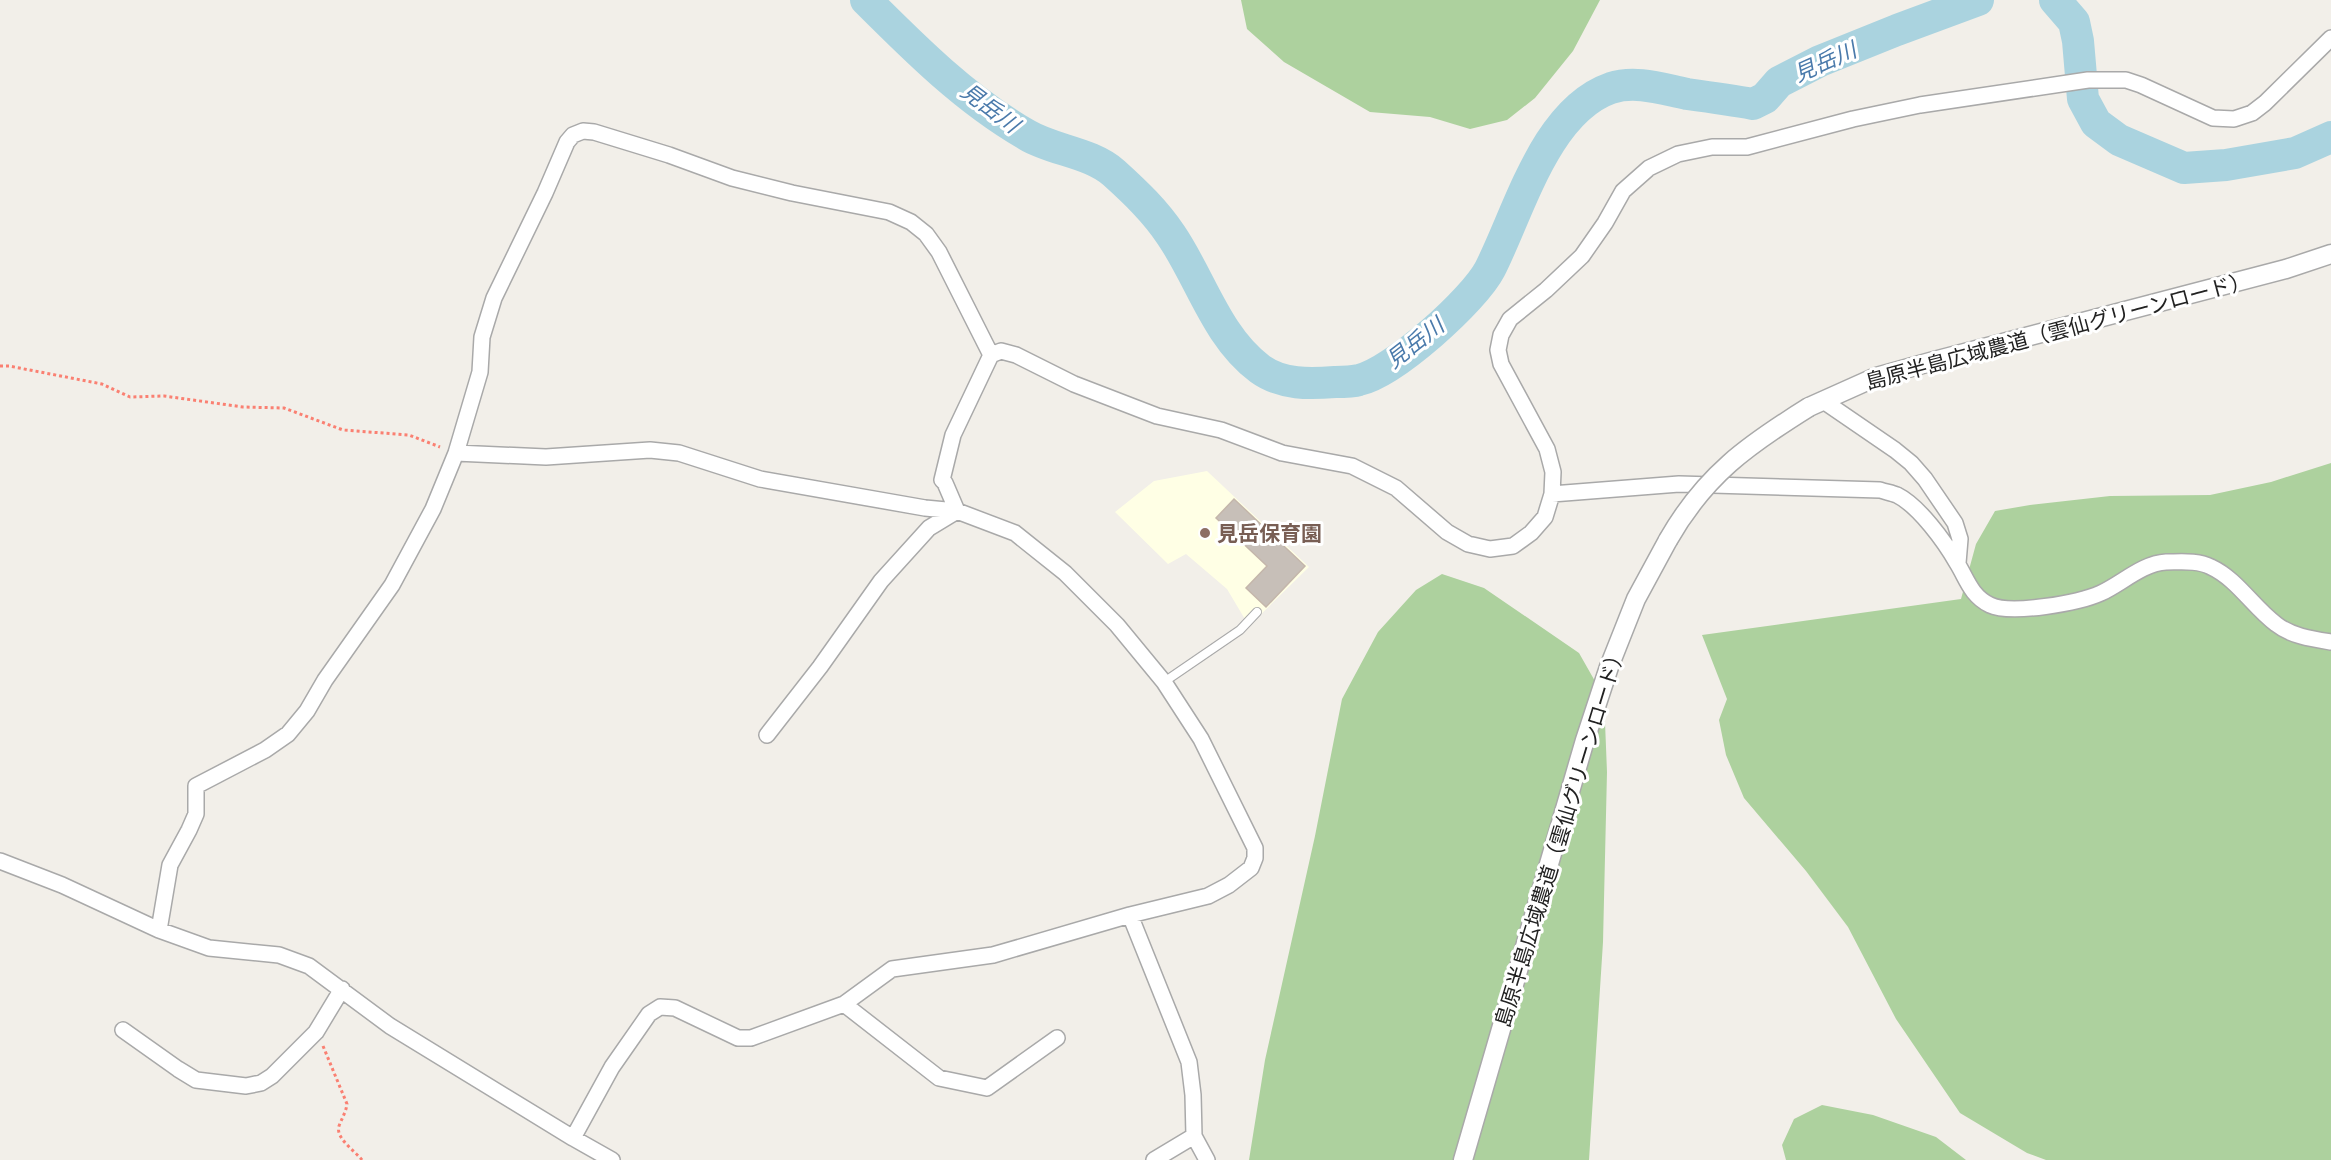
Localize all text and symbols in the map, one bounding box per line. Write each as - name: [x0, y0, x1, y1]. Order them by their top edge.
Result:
- water label: 見岳川: [1789, 35, 1862, 88]
- water label: 見岳川: [956, 77, 1026, 140]
- street label: 島原半島広域農道（雲仙グリーンロード）: [1863, 267, 2253, 395]
- water label: 見岳川: [1381, 311, 1451, 374]
- place label: 見岳保育園: [1217, 521, 1322, 546]
- marker: 見岳保育園: [1198, 526, 1212, 540]
- street label: 島原半島広域農道（雲仙グリーンロード）: [1490, 642, 1630, 1030]

